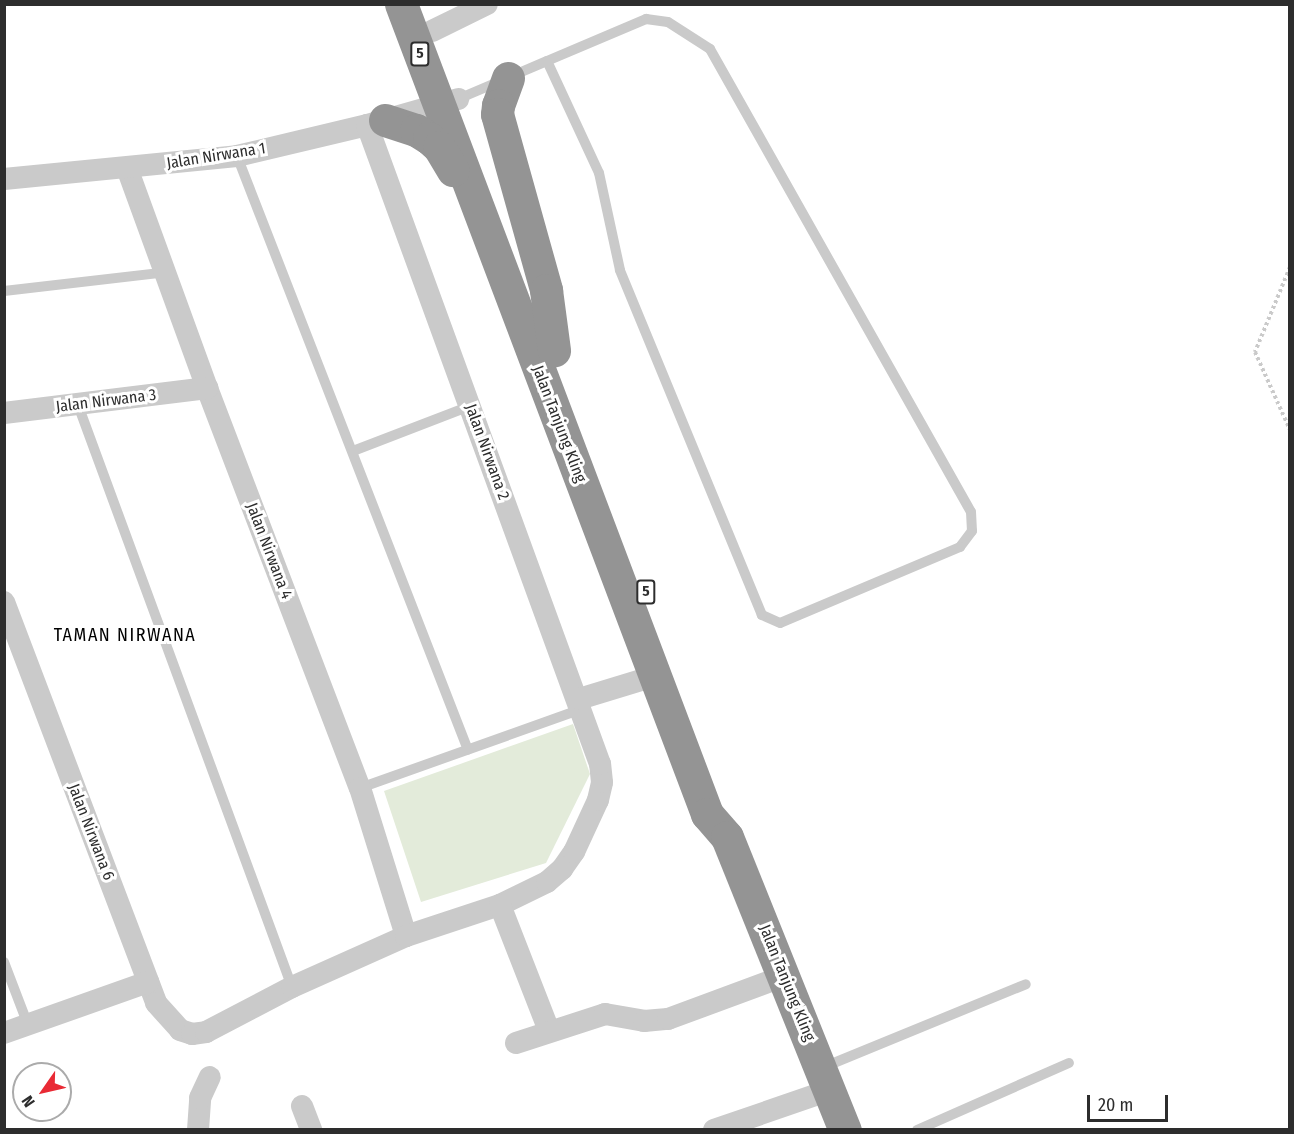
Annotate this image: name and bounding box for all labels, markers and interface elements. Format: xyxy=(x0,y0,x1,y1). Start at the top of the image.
road number: 5 xyxy=(410,42,430,66)
street label: Jalan Nirwana 1 xyxy=(165,139,267,173)
street label: Jalan Tanjung Kling xyxy=(528,363,590,485)
street label: Jalan Nirwana 3 xyxy=(55,385,157,417)
street label: Jalan Nirwana 2 xyxy=(461,401,513,503)
street label: Jalan Nirwana 4 xyxy=(242,500,296,602)
road number: 5 xyxy=(636,580,656,604)
district label: TAMAN NIRWANA xyxy=(54,624,196,646)
street label: Jalan Nirwana 6 xyxy=(64,781,118,883)
street label: Jalan Tanjung Kling xyxy=(755,922,819,1044)
north arrow xyxy=(12,1062,72,1122)
scale bar xyxy=(1090,1083,1171,1121)
text: N xyxy=(18,1092,39,1111)
text: 20 m xyxy=(1098,1094,1133,1116)

